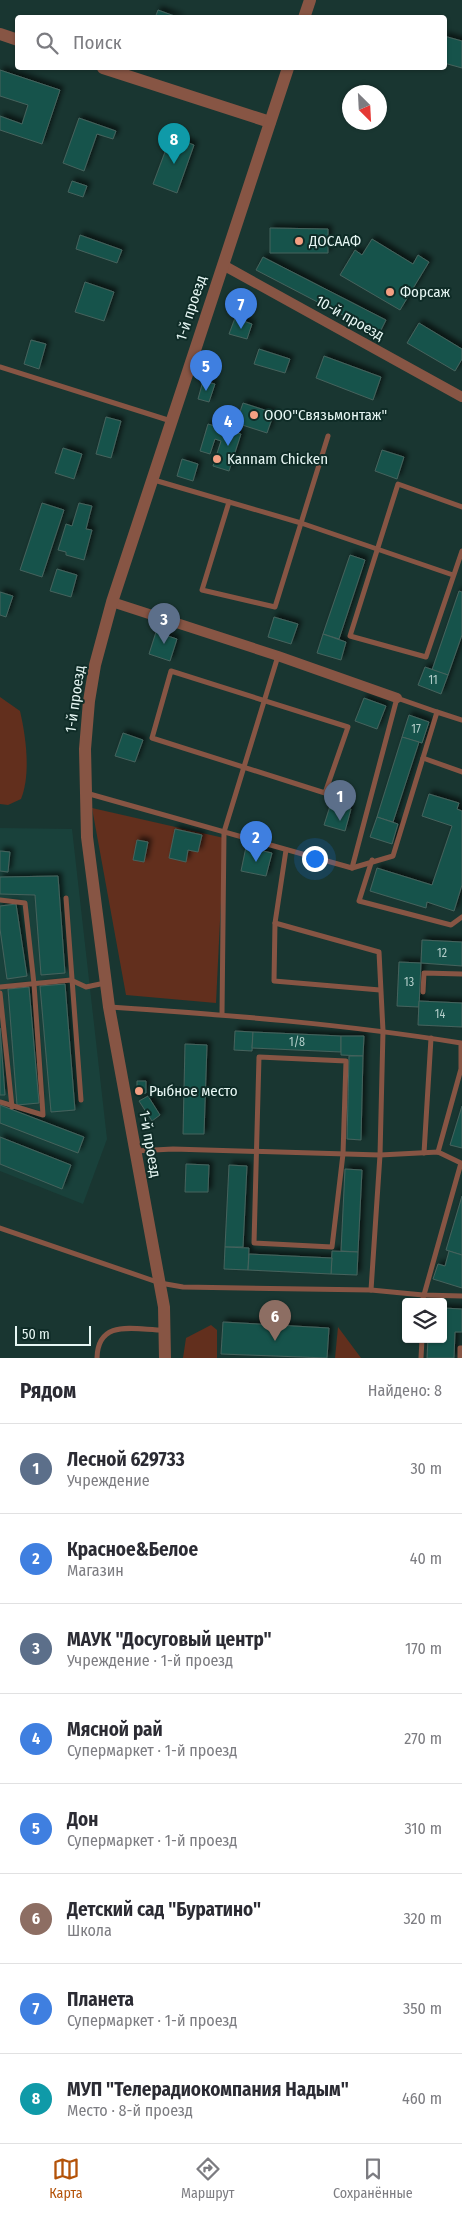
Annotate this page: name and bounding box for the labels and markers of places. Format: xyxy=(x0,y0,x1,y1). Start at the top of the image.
pin: 8 xyxy=(158,123,190,164)
place label: ДОСААФ xyxy=(308,232,361,250)
marker: ДОСААФ xyxy=(293,235,305,247)
place label: Форсаж xyxy=(400,283,451,301)
marker: Форсаж xyxy=(384,286,396,298)
pin: 7 xyxy=(225,288,257,329)
pin: 5 xyxy=(190,350,222,391)
pin: 4 xyxy=(212,405,244,446)
place label: ООО"Связьмонтаж" xyxy=(264,406,387,424)
marker: ООО"Связьмонтаж" xyxy=(248,409,260,421)
place label: Kannam Chicken xyxy=(227,450,328,468)
marker: Kannam Chicken xyxy=(211,453,223,465)
pin: 3 xyxy=(148,603,180,644)
pin: 1 xyxy=(324,780,356,821)
pin: 2 xyxy=(240,821,272,862)
place label: Рыбное место xyxy=(149,1082,238,1100)
marker: Рыбное место xyxy=(133,1085,145,1097)
pin: 6 xyxy=(259,1300,291,1341)

